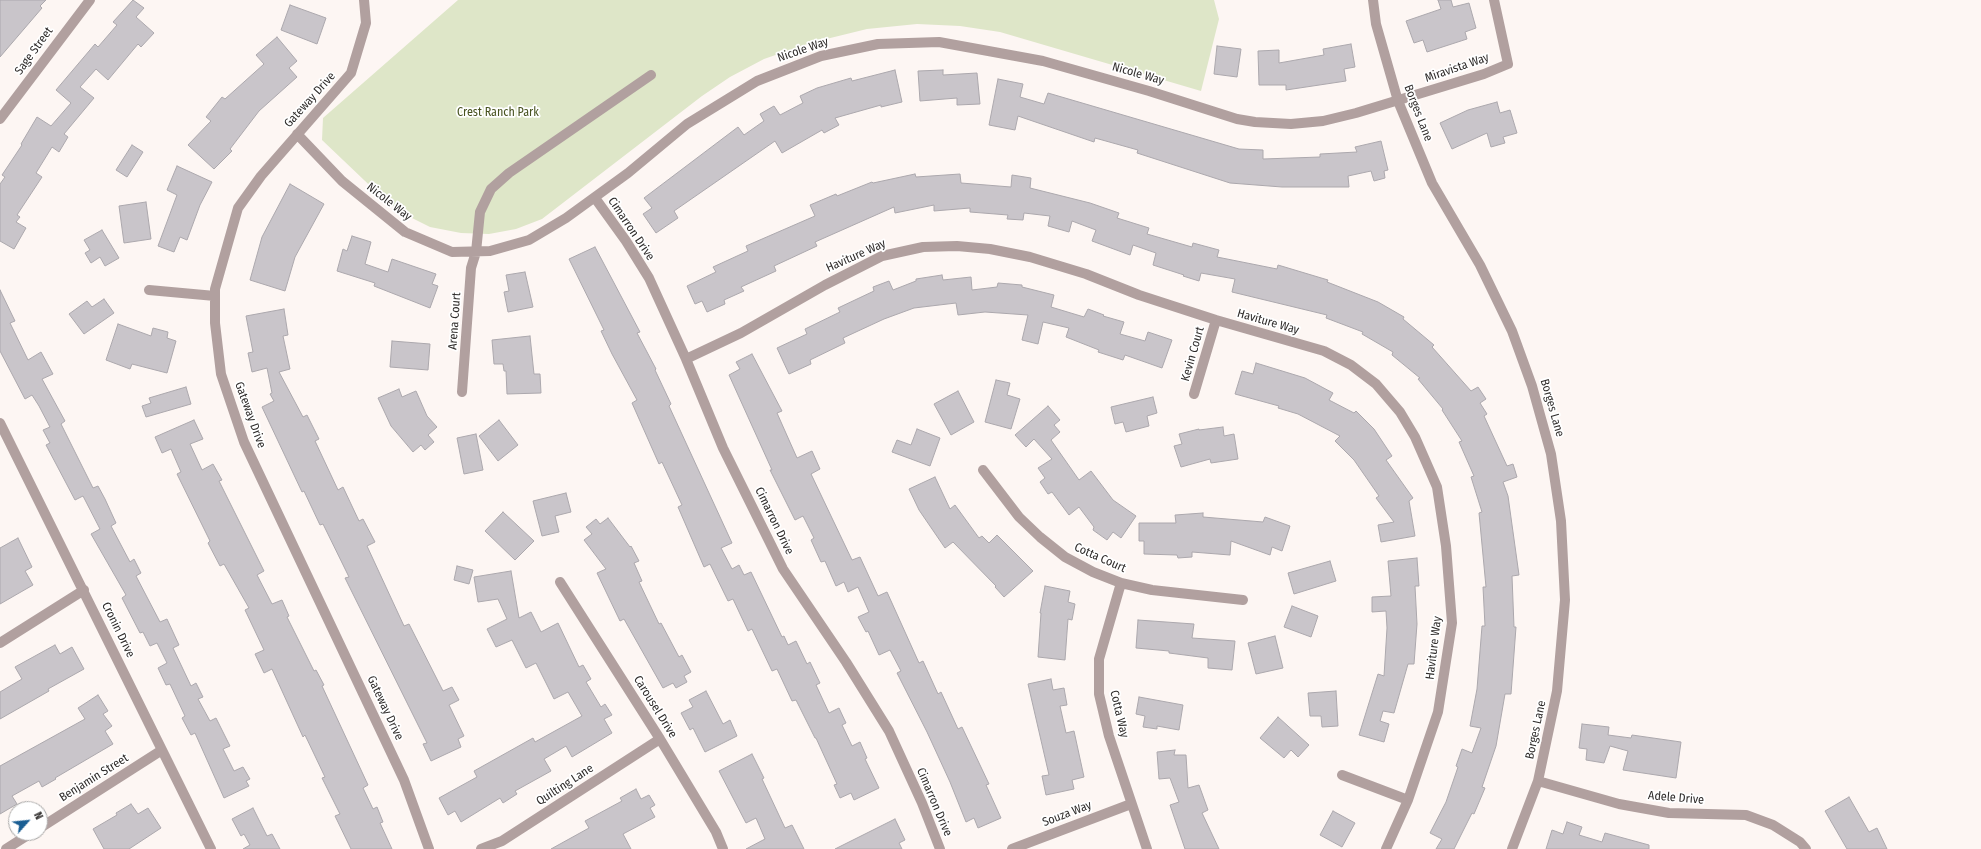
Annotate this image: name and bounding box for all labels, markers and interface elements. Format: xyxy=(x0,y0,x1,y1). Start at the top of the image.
street label: Sage Street xyxy=(12,24,56,78)
street label: Nicole Way xyxy=(776,35,830,65)
street label: Miravista Way xyxy=(1423,50,1491,86)
street label: Nicole Way xyxy=(1111,60,1165,88)
street label: Gateway Drive xyxy=(281,69,339,131)
street label: Borges Lane xyxy=(1401,83,1435,143)
park label: Crest Ranch Park xyxy=(457,106,539,120)
street label: Nicole Way xyxy=(364,180,414,224)
street label: Cimarron Drive xyxy=(605,195,657,263)
street label: Haviture Way xyxy=(824,236,888,276)
street label: Arena Court xyxy=(446,292,464,350)
street label: Haviture Way xyxy=(1235,306,1301,338)
street label: Kevin Court xyxy=(1178,325,1208,383)
street label: Borges Lane xyxy=(1537,377,1567,439)
street label: Gateway Drive xyxy=(231,380,269,450)
street label: Cimarron Drive xyxy=(752,485,796,557)
street label: Cotta Court xyxy=(1072,540,1128,576)
street label: Cronin Drive xyxy=(98,600,138,660)
street label: Haviture Way xyxy=(1423,615,1445,681)
street label: Carousel Drive xyxy=(630,673,680,741)
street label: Gateway Drive xyxy=(364,674,406,742)
street label: Cotta Way xyxy=(1107,689,1131,739)
street label: Borges Lane xyxy=(1523,699,1549,761)
street label: Benjamin Street xyxy=(57,751,131,805)
street label: Quilting Lane xyxy=(534,761,596,809)
street label: Cimarron Drive xyxy=(913,766,955,838)
street label: Adele Drive xyxy=(1648,788,1704,808)
street label: Souza Way xyxy=(1040,798,1094,830)
north arrow xyxy=(8,801,48,841)
text: N xyxy=(31,810,46,822)

